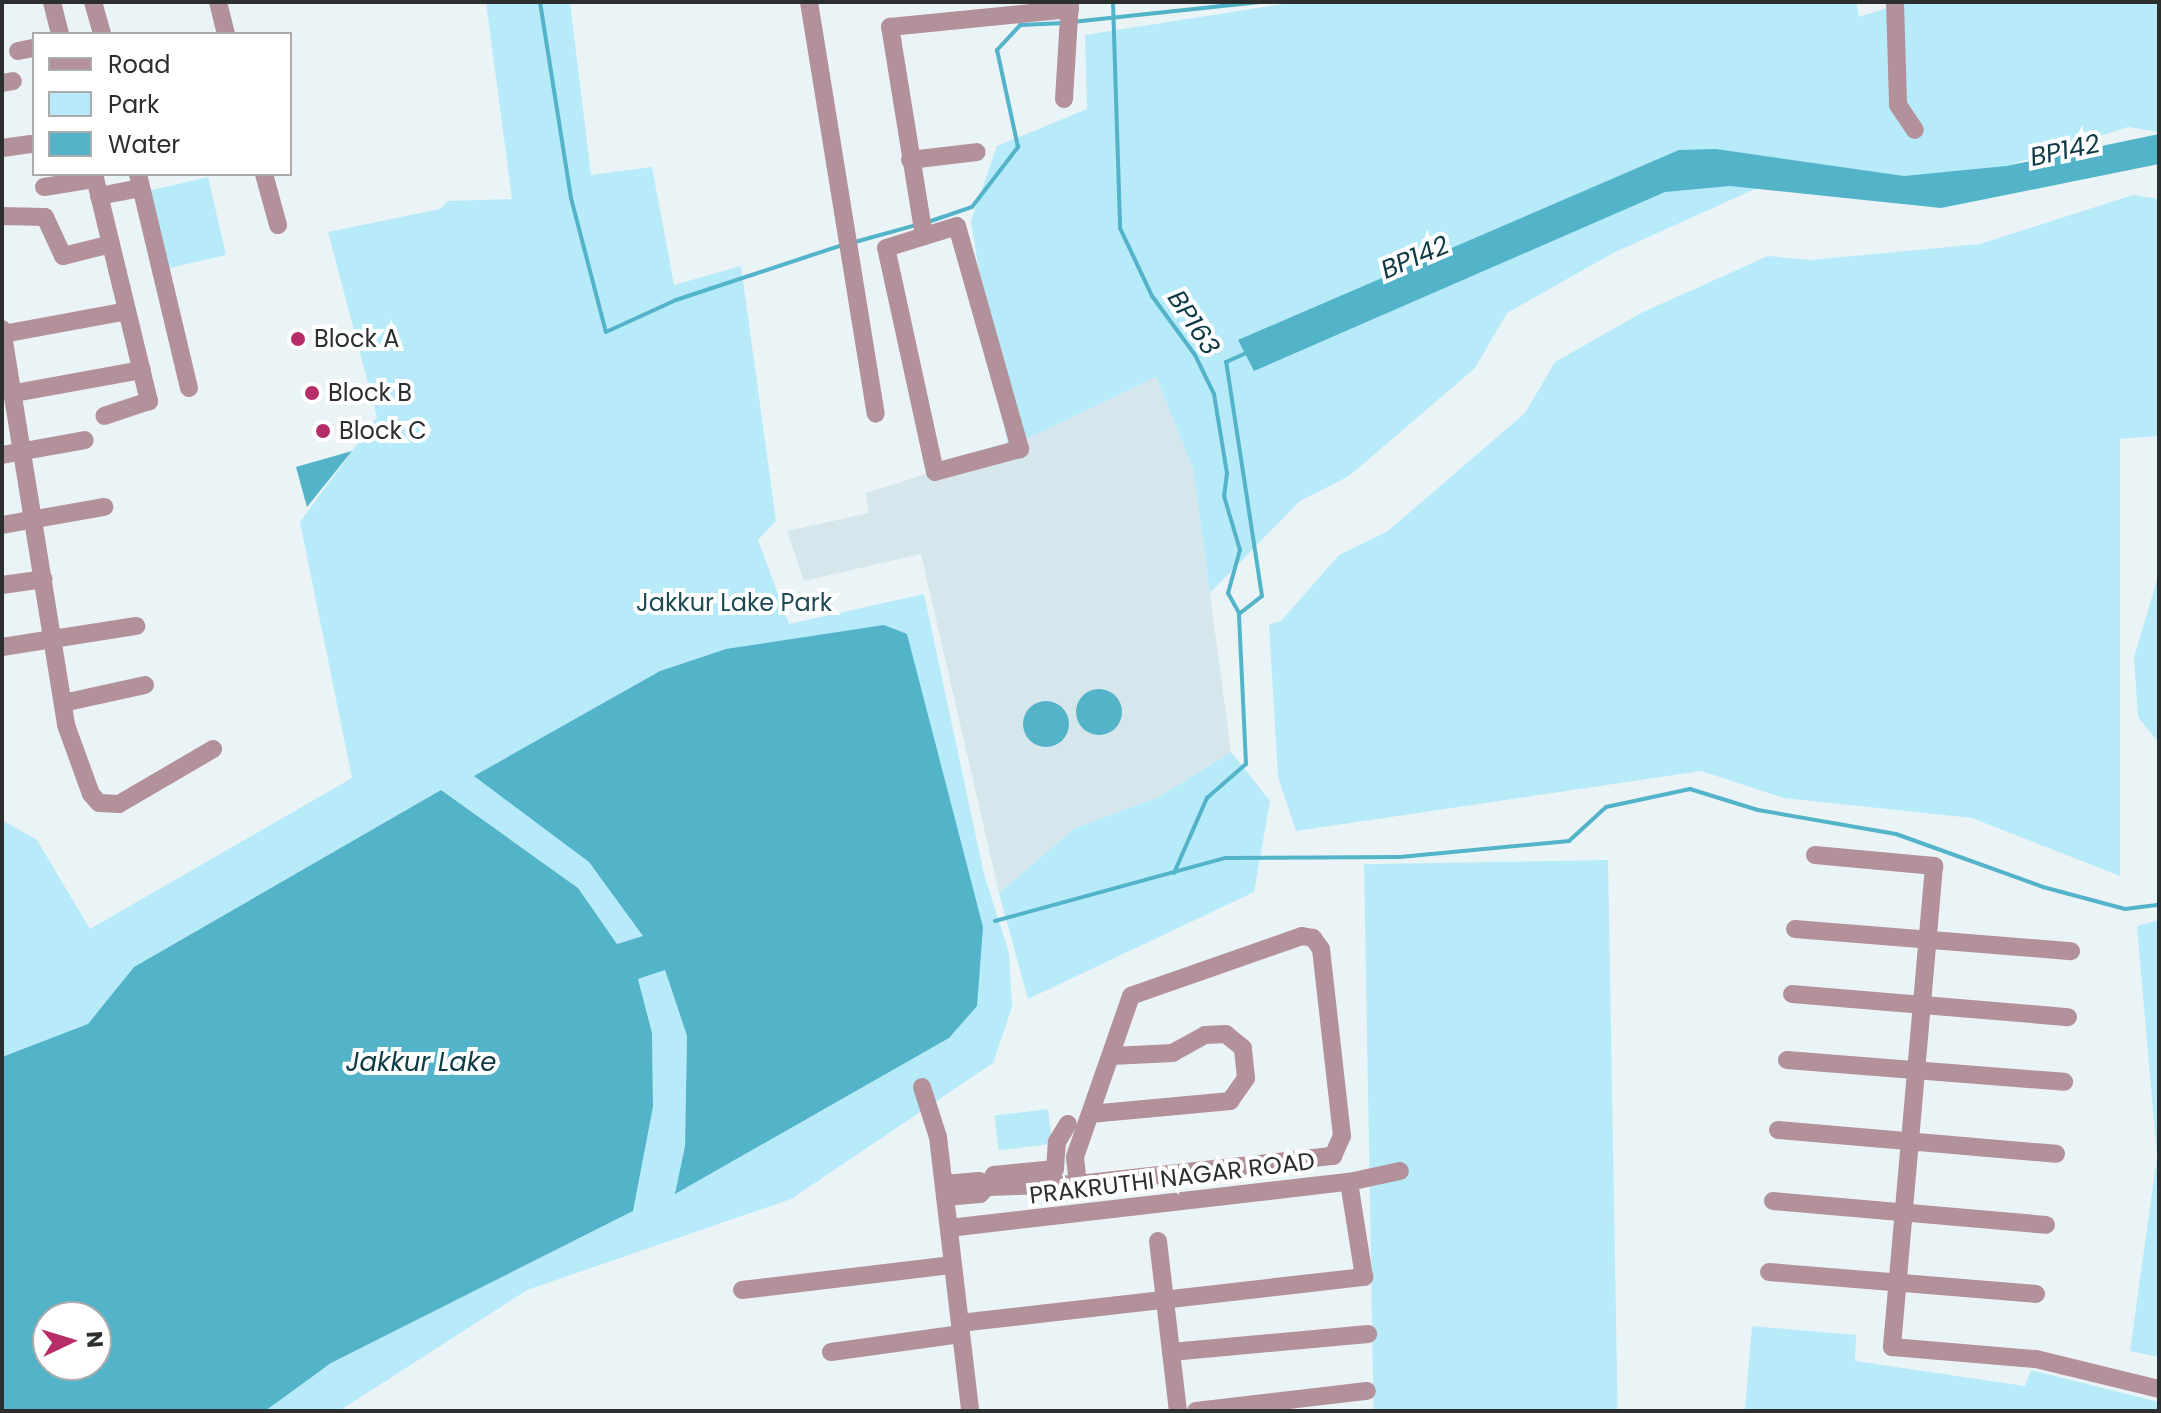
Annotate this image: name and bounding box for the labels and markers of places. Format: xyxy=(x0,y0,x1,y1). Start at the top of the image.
place label: Block A xyxy=(314,325,399,353)
marker: Block A xyxy=(289,330,307,348)
place label: Block B xyxy=(328,379,412,407)
marker: Block B xyxy=(303,384,321,402)
place label: Block C xyxy=(339,417,427,445)
marker: Block C xyxy=(314,422,332,440)

